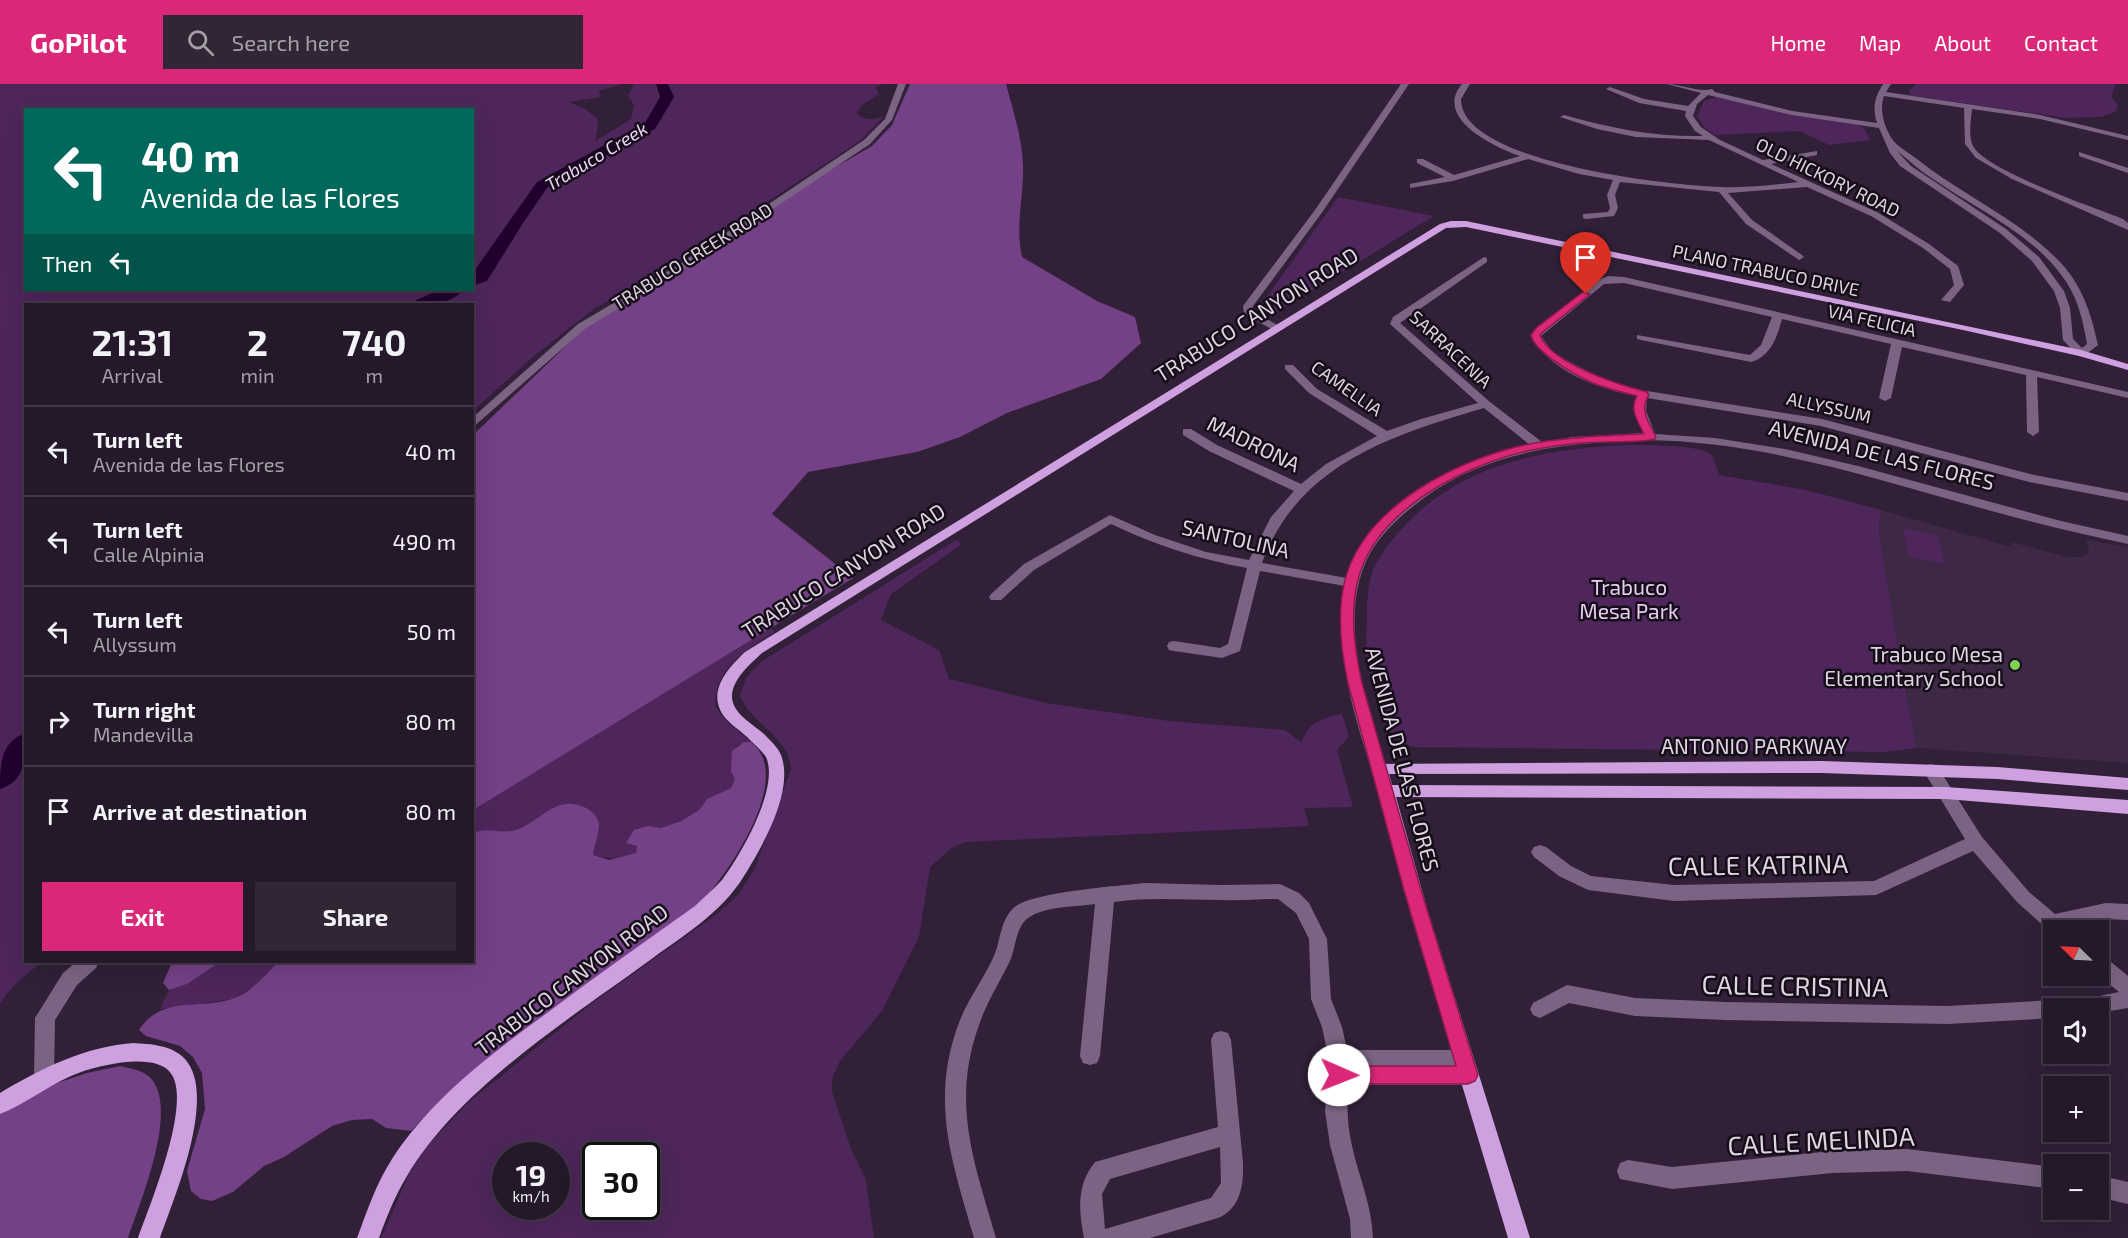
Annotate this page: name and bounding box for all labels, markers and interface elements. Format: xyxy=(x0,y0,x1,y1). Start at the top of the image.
search box xyxy=(163,15,583,69)
text: GoPilot xyxy=(30,25,127,59)
icon: search xyxy=(184,26,217,59)
text: Search here xyxy=(232,29,350,55)
text: Home xyxy=(1770,30,1826,55)
text: Map xyxy=(1859,30,1901,55)
text: About xyxy=(1934,30,1991,55)
text: Contact xyxy=(2024,30,2098,55)
water label: Trabuco Creek xyxy=(541,117,651,195)
text: 40 m xyxy=(141,130,240,180)
icon: left xyxy=(42,132,120,210)
street label: OLD HICKORY ROAD xyxy=(1752,133,1904,221)
text: Avenida de las Flores xyxy=(141,181,400,213)
street label: TRABUCO CREEK ROAD xyxy=(608,198,776,314)
pin xyxy=(1560,232,1611,294)
street label: PLANO TRABUCO DRIVE xyxy=(1671,239,1861,301)
street label: TRABUCO CANYON ROAD xyxy=(1150,241,1362,387)
icon: arrive xyxy=(1569,241,1602,274)
icon: left xyxy=(104,246,137,279)
text: Then xyxy=(42,250,92,276)
street label: VIA FELICIA xyxy=(1825,299,1919,341)
street label: SARRACENIA xyxy=(1406,306,1497,393)
text: 21:31 xyxy=(91,320,173,363)
text: 2 xyxy=(247,320,268,363)
text: 740 xyxy=(342,320,407,363)
street label: CAMELLIA xyxy=(1307,356,1387,421)
text: Arrival xyxy=(102,363,163,387)
text: min xyxy=(240,363,275,387)
text: m xyxy=(365,363,383,387)
street label: ALLYSSUM xyxy=(1785,387,1873,427)
street label: MADRONA xyxy=(1203,410,1305,476)
street label: AVENIDA DE LAS FLORES xyxy=(1767,414,1997,494)
text: Turn left xyxy=(93,426,182,452)
icon: left xyxy=(42,435,75,468)
text: 40 m xyxy=(405,438,456,464)
text: Avenida de las Flores xyxy=(93,452,285,476)
street label: TRABUCO CANYON ROAD xyxy=(737,497,949,643)
street label: SANTOLINA xyxy=(1180,513,1292,563)
text: Turn left xyxy=(93,516,182,542)
icon: left xyxy=(42,525,75,558)
text: 490 m xyxy=(392,528,456,554)
text: Calle Alpinia xyxy=(93,542,204,566)
park label: Trabuco Mesa Park xyxy=(1579,574,1679,623)
text: Turn left xyxy=(93,606,182,632)
icon: left xyxy=(42,615,75,648)
text: 50 m xyxy=(407,618,456,644)
text: Allyssum xyxy=(93,632,177,656)
place label: Trabuco Mesa Elementary School xyxy=(1824,641,2004,690)
street label: AVENIDA DE LAS FLORES xyxy=(1361,644,1445,874)
marker: Trabuco Mesa Elementary School xyxy=(2008,658,2022,672)
text: Turn right xyxy=(93,696,195,722)
icon: right xyxy=(42,705,75,738)
text: 80 m xyxy=(405,708,456,734)
text: Mandevilla xyxy=(93,722,194,746)
street label: ANTONIO PARKWAY xyxy=(1661,733,1847,758)
icon: arrive xyxy=(42,795,75,828)
text: Arrive at destination xyxy=(93,798,307,824)
text: 80 m xyxy=(405,798,456,824)
street label: CALLE KATRINA xyxy=(1667,847,1849,881)
button: Exit xyxy=(42,882,243,951)
button: Share xyxy=(255,882,456,951)
street label: TRABUCO CANYON ROAD xyxy=(470,898,672,1060)
north arrow xyxy=(2043,920,2109,986)
map controls xyxy=(2043,920,2109,1220)
street label: CALLE CRISTINA xyxy=(1701,968,1889,1002)
button: sound xyxy=(2043,998,2109,1064)
position arrow xyxy=(1307,1043,1371,1107)
button: + xyxy=(2043,1076,2109,1142)
street label: CALLE MELINDA xyxy=(1727,1120,1915,1160)
speed limit sign: 30 xyxy=(582,1142,660,1220)
button: − xyxy=(2043,1154,2109,1220)
text: 19 xyxy=(516,1156,546,1192)
text: km/h xyxy=(512,1187,550,1205)

